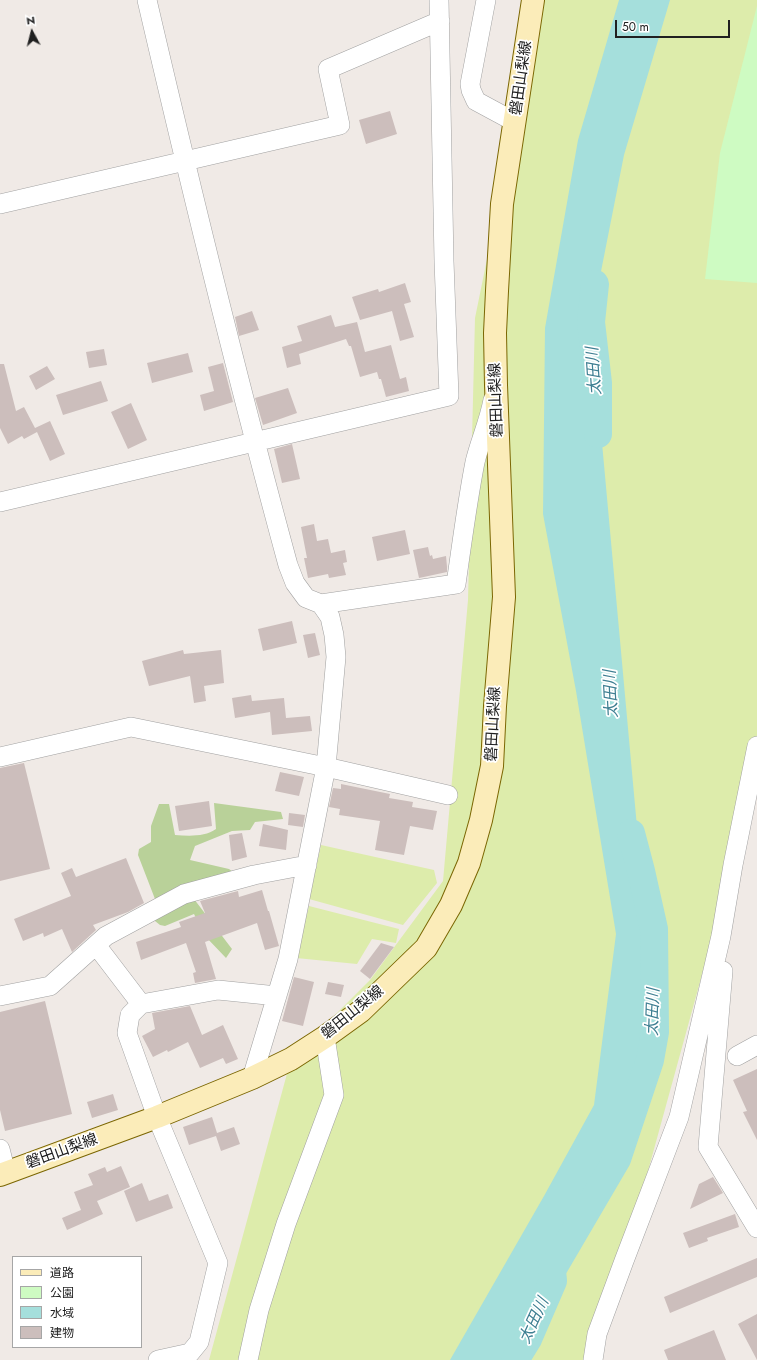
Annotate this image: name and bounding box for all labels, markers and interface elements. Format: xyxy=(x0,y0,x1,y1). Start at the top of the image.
north arrow xyxy=(12,12,52,52)
text: N xyxy=(25,12,36,29)
scale bar xyxy=(617,12,732,38)
text: 50 m xyxy=(622,18,649,36)
street label: 磐田山梨線 xyxy=(508,40,536,116)
water label: 太田川 xyxy=(584,346,606,396)
street label: 磐田山梨線 xyxy=(487,362,507,438)
water label: 太田川 xyxy=(601,670,623,718)
street label: 磐田山梨線 xyxy=(483,686,505,762)
street label: 磐田山梨線 xyxy=(318,982,388,1044)
water label: 太田川 xyxy=(644,988,664,1036)
street label: 磐田山梨線 xyxy=(24,1131,100,1173)
legend xyxy=(12,1256,142,1348)
text: 道路 xyxy=(50,1264,74,1282)
text: 公園 xyxy=(50,1284,74,1302)
water label: 太田川 xyxy=(516,1295,554,1347)
text: 水域 xyxy=(50,1304,74,1322)
text: 建物 xyxy=(50,1324,74,1342)

